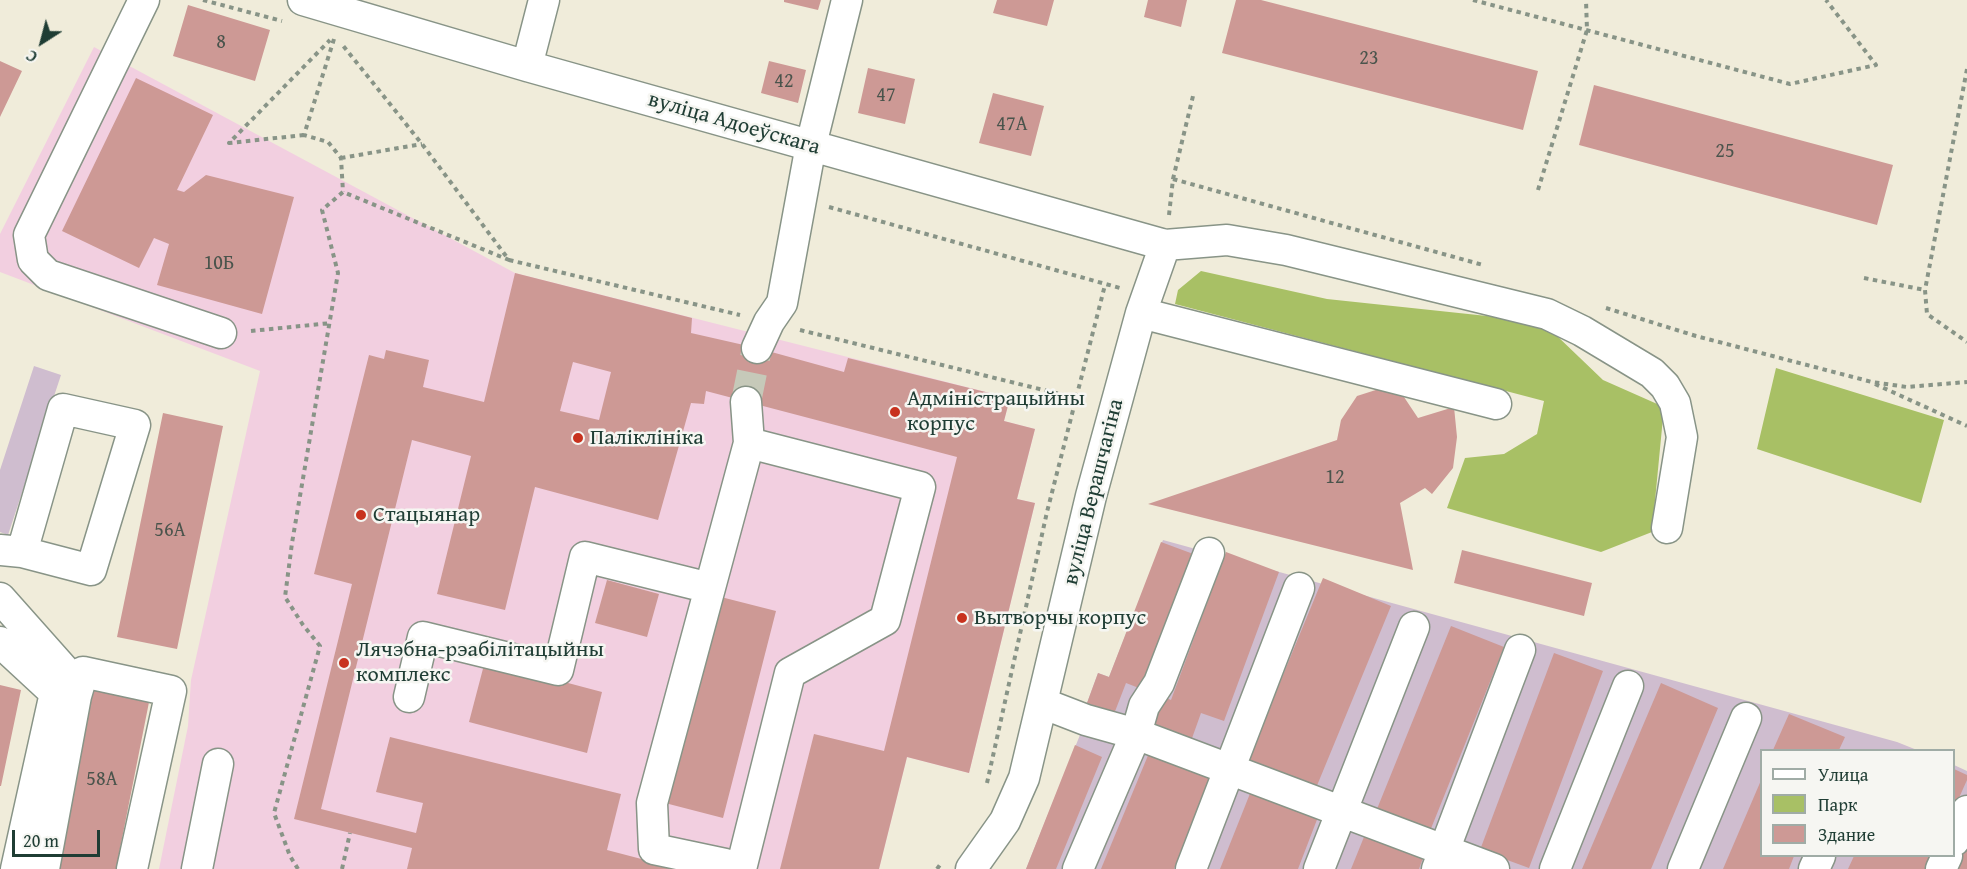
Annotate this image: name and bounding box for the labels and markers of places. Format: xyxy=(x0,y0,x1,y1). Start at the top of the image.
place label: Адміністрацыйны корпус xyxy=(907,386,1085,438)
marker: Адміністрацыйны корпус xyxy=(888,405,902,419)
place label: Паліклініка xyxy=(590,425,704,451)
marker: Паліклініка xyxy=(571,431,585,445)
place label: Стацыянар xyxy=(373,502,480,528)
marker: Стацыянар xyxy=(354,508,368,522)
place label: Вытворчы корпус xyxy=(974,605,1146,631)
marker: Вытворчы корпус xyxy=(955,611,969,625)
place label: Лячэбна-рэабілітацыйны комплекс xyxy=(356,637,604,688)
marker: Лячэбна-рэабілітацыйны комплекс xyxy=(337,656,351,670)

